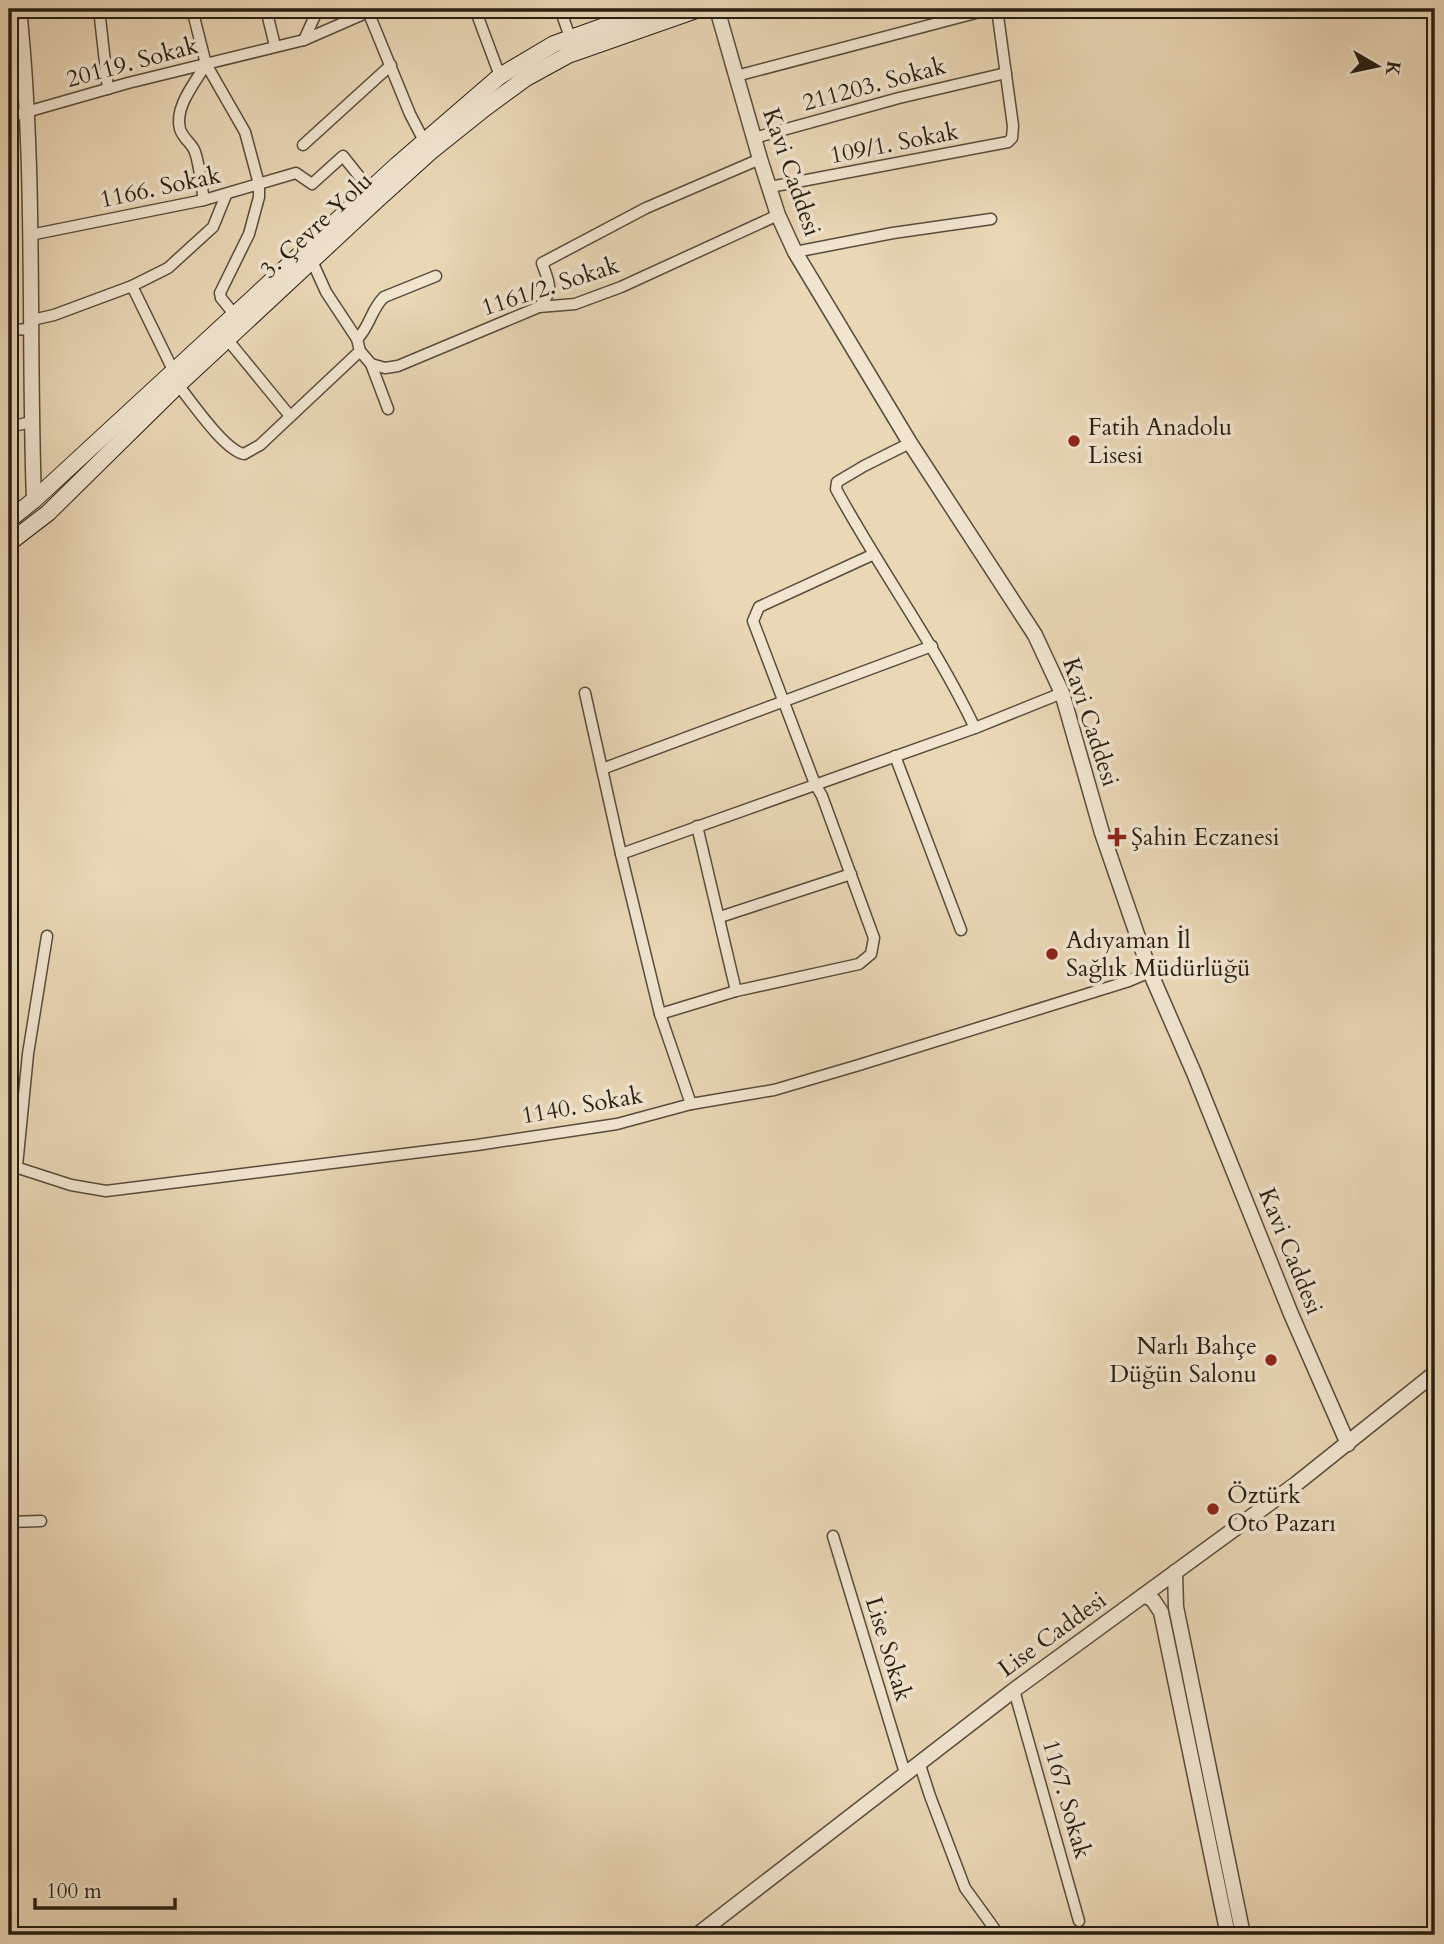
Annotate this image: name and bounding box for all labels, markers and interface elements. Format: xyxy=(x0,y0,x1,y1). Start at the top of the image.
street label: 20119. Sokak xyxy=(63,29,202,96)
north arrow xyxy=(1342,32,1412,102)
street label: 211203. Sokak xyxy=(799,49,950,119)
text: K xyxy=(1379,59,1407,79)
street label: Kavi Caddesi xyxy=(754,104,829,241)
street label: 109/1. Sokak xyxy=(827,115,961,172)
street label: 1166. Sokak xyxy=(97,159,224,216)
street label: 3. Çevre Yolu xyxy=(253,165,380,286)
street label: 1161/2. Sokak xyxy=(477,249,623,324)
place label: Fatih Anadolu Lisesi xyxy=(1088,411,1232,472)
marker: Fatih Anadolu Lisesi xyxy=(1066,433,1082,449)
street label: Kavi Caddesi xyxy=(1054,654,1127,791)
place label: Şahin Eczanesi xyxy=(1131,821,1280,854)
marker: Şahin Eczanesi xyxy=(1109,829,1125,845)
place label: Adıyaman İl Sağlık Müdürlüğü xyxy=(1066,924,1250,985)
marker: Adıyaman İl Sağlık Müdürlüğü xyxy=(1044,946,1060,962)
street label: 1140. Sokak xyxy=(519,1079,646,1132)
street label: Kavi Caddesi xyxy=(1250,1183,1331,1319)
place label: Narlı Bahçe Düğün Salonu xyxy=(1109,1330,1257,1391)
marker: Narlı Bahçe Düğün Salonu xyxy=(1263,1352,1279,1368)
place label: Öztürk Oto Pazarı xyxy=(1227,1479,1336,1540)
marker: Öztürk Oto Pazarı xyxy=(1205,1501,1221,1517)
street label: Lise Caddesi xyxy=(991,1584,1113,1685)
street label: Lise Sokak xyxy=(857,1593,920,1706)
street label: 1167. Sokak xyxy=(1034,1736,1099,1863)
scale bar xyxy=(35,1867,175,1911)
text: 100 m xyxy=(46,1877,102,1906)

